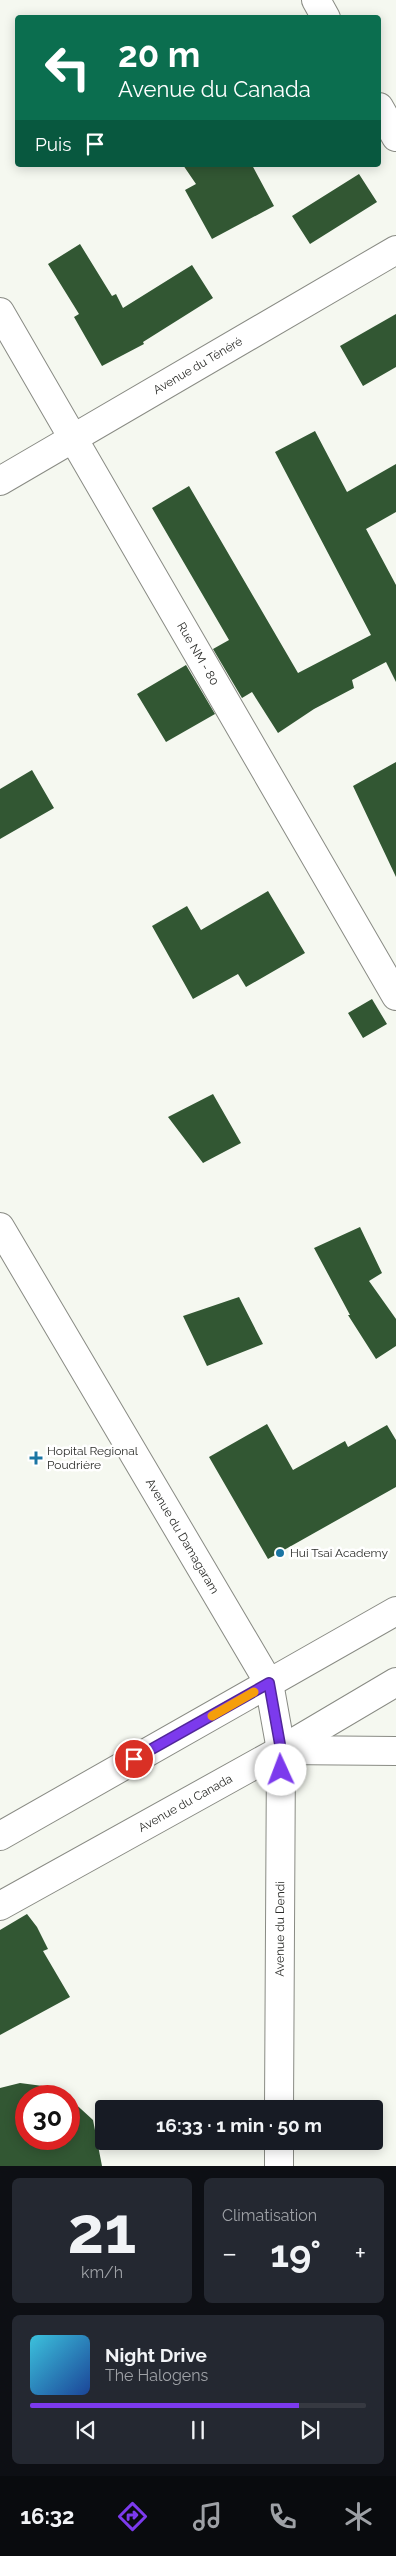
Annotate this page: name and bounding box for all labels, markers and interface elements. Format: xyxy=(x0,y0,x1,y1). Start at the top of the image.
text: 20 m xyxy=(118,34,200,75)
icon: left xyxy=(35,35,100,100)
text: Avenue du Canada xyxy=(118,76,311,102)
icon: arrive xyxy=(81,130,109,158)
text: Puis xyxy=(35,133,71,155)
street label: Avenue du Ténéré xyxy=(151,334,245,397)
street label: Rue NM - 80 xyxy=(174,620,222,688)
place label: Hopital Regional Poudrière xyxy=(47,1444,139,1472)
marker: Hopital Regional Poudrière xyxy=(29,1451,43,1465)
street label: Avenue du Damagaram xyxy=(143,1476,222,1596)
place label: Hui Tsai Academy xyxy=(290,1546,388,1560)
marker: Hui Tsai Academy xyxy=(274,1547,286,1559)
pin xyxy=(113,1738,155,1780)
position arrow xyxy=(254,1743,306,1795)
icon: arrive xyxy=(120,1745,148,1773)
street label: Avenue du Canada xyxy=(136,1771,235,1835)
street label: Avenue du Dendi xyxy=(273,1881,287,1977)
speed limit sign: 30 xyxy=(15,2085,80,2150)
text: 16:33 · 1 min · 50 m xyxy=(156,2114,322,2136)
text: 21 xyxy=(68,2192,136,2268)
text: Climatisation xyxy=(222,2206,317,2225)
text: 19° xyxy=(270,2231,321,2276)
text: − xyxy=(222,2237,237,2270)
text: + xyxy=(354,2237,366,2270)
text: km/h xyxy=(81,2263,123,2282)
text: Night Drive xyxy=(105,2344,207,2366)
text: The Halogens xyxy=(105,2366,208,2385)
icon: previous xyxy=(72,2416,100,2444)
icon: pause xyxy=(184,2416,212,2444)
icon: next xyxy=(296,2416,324,2444)
icon: directions xyxy=(115,2499,150,2534)
icon: music xyxy=(190,2499,225,2534)
icon: phone xyxy=(265,2499,300,2534)
icon: climate xyxy=(341,2499,376,2534)
text: 16:32 xyxy=(20,2503,75,2529)

